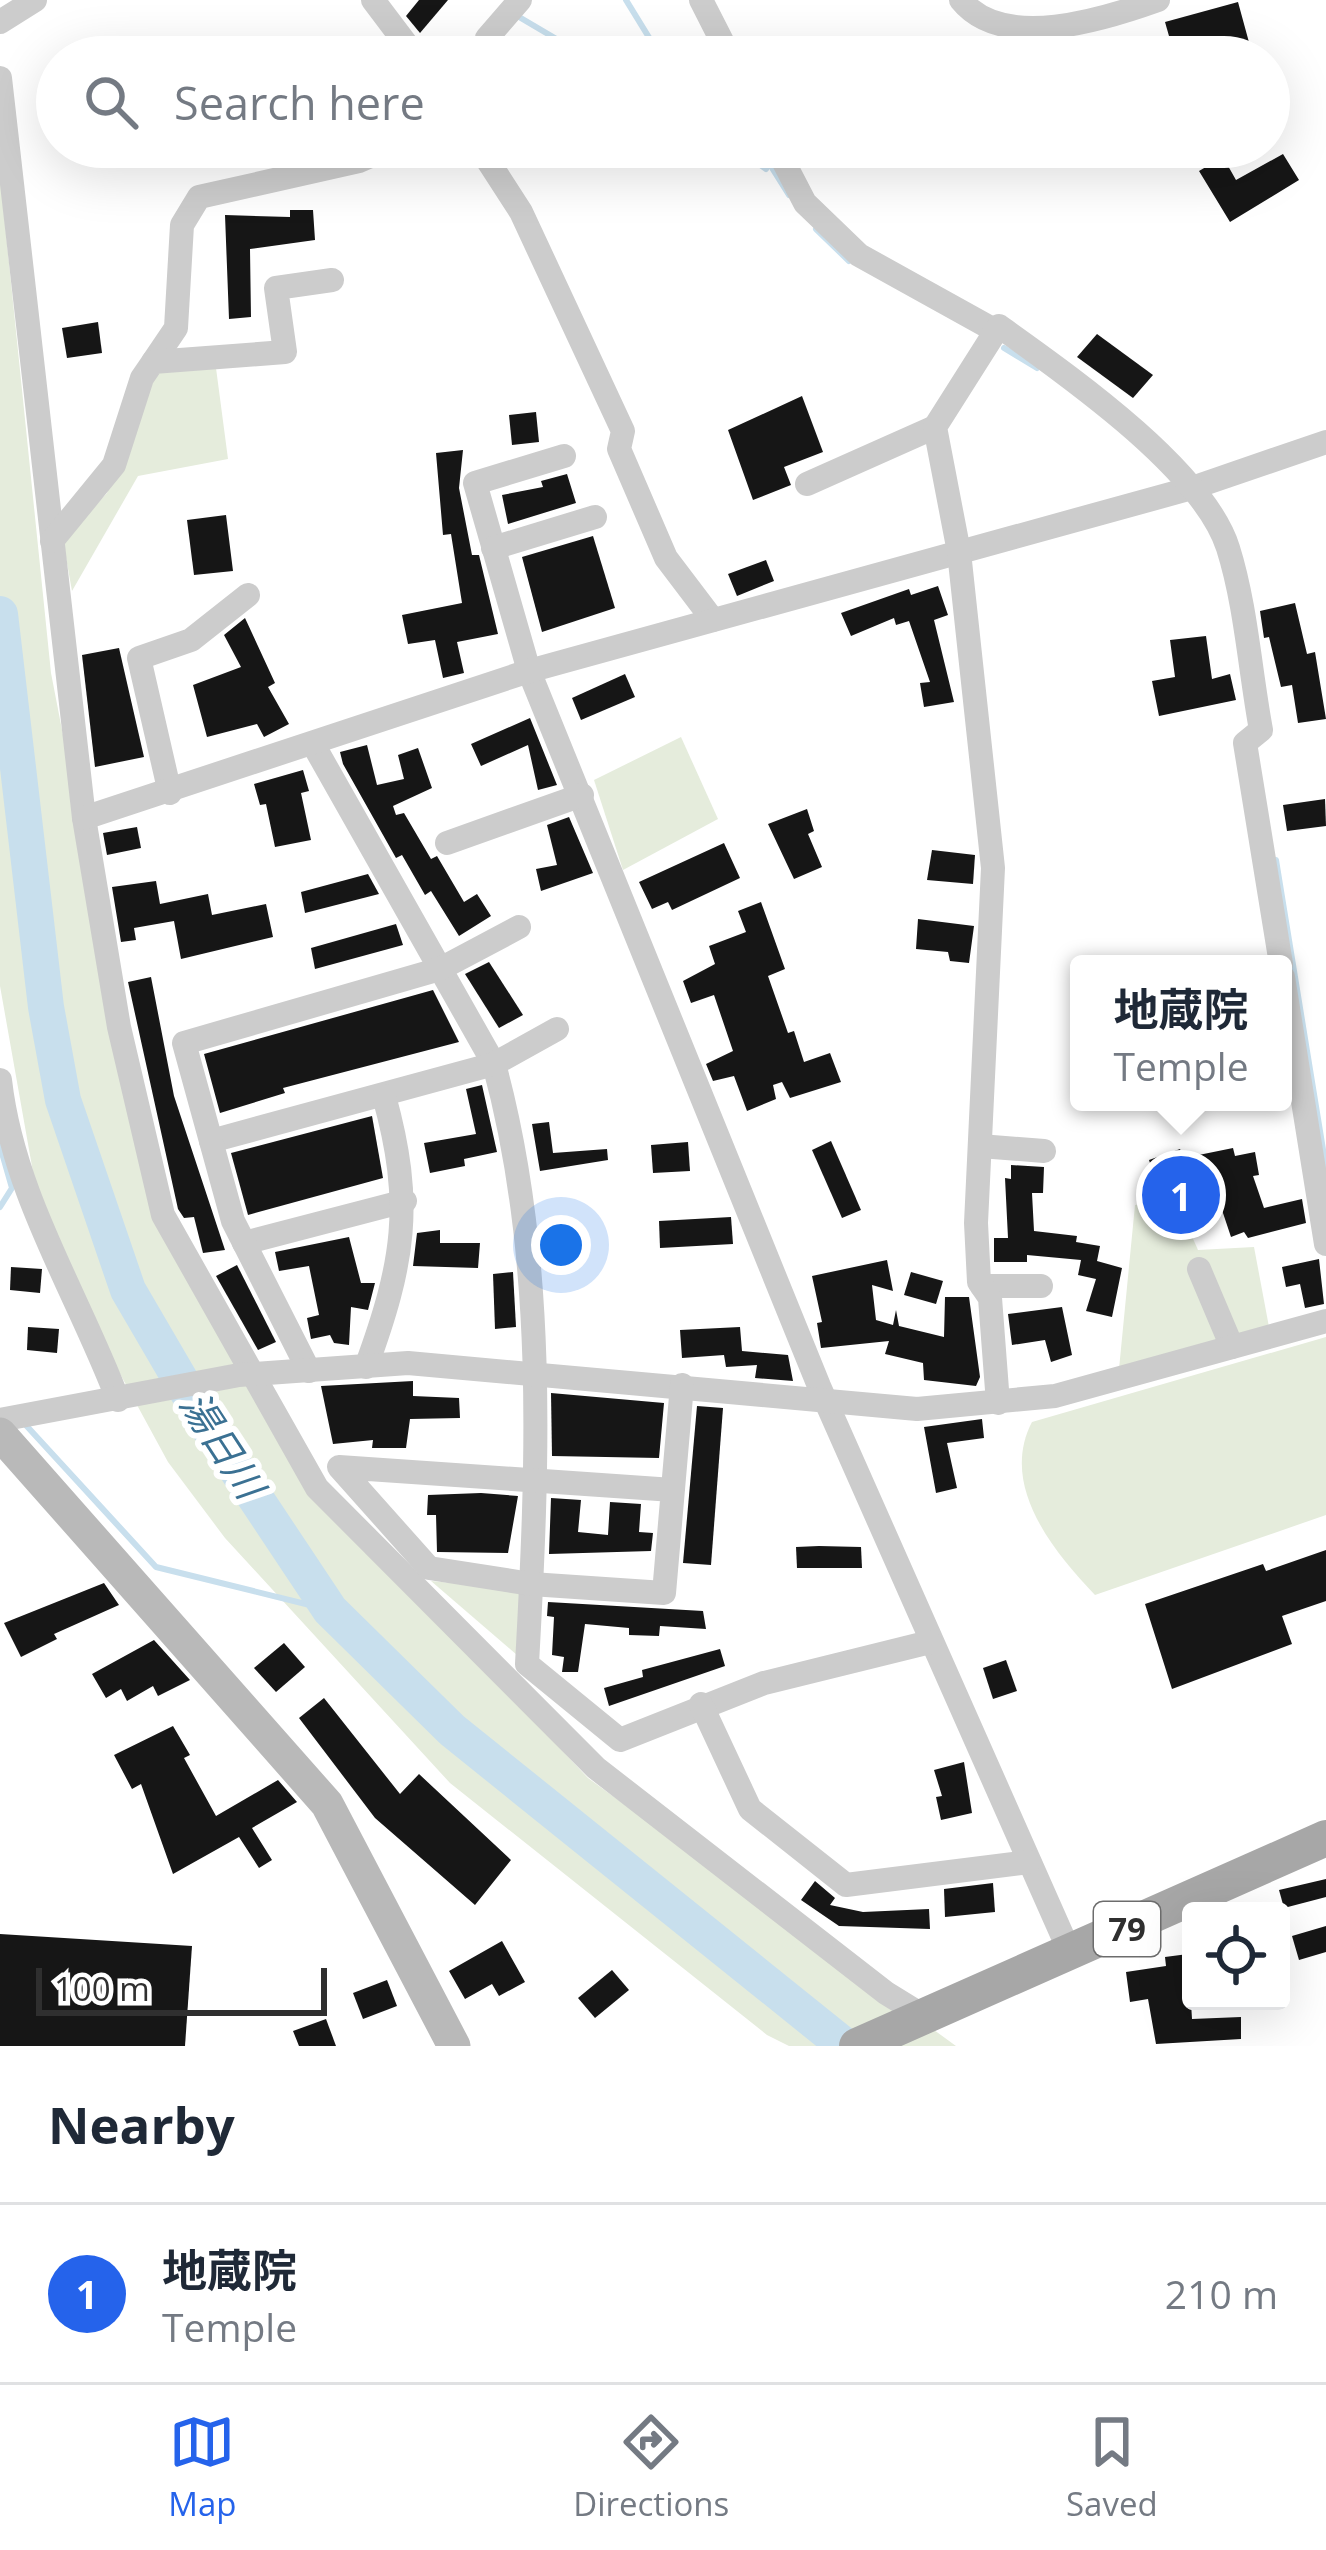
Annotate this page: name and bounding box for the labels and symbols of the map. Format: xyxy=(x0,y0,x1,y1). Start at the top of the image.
pin: 1 xyxy=(1142,1150,1220,1240)
your location xyxy=(531,1215,591,1275)
water label: 湯日川 xyxy=(169,1381,280,1511)
road number: 79 xyxy=(1094,1902,1160,1956)
scale bar xyxy=(36,1962,327,2015)

